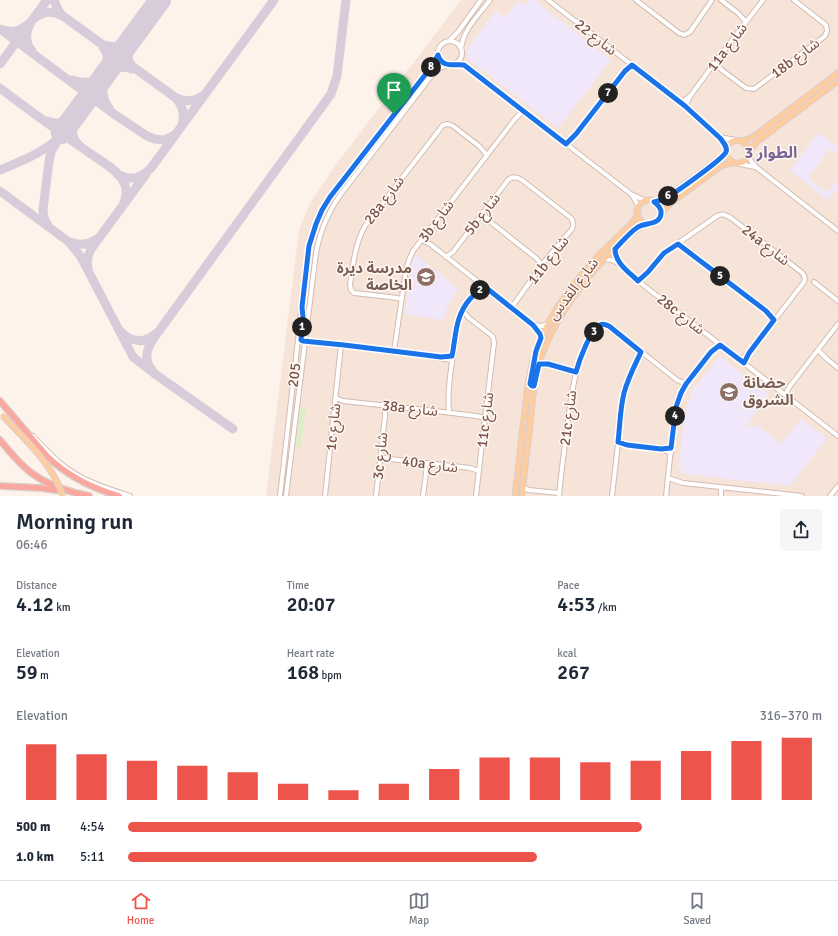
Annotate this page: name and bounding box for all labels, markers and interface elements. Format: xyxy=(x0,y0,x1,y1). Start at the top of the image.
street label: شارع 22 xyxy=(569,15,621,62)
street label: 11a شارع xyxy=(703,19,754,77)
street label: 18b شارع xyxy=(767,34,825,85)
pin: 8 xyxy=(421,57,441,77)
text: 8 xyxy=(428,60,434,73)
pin xyxy=(377,73,411,114)
icon: arrive xyxy=(383,79,405,101)
pin: 7 xyxy=(598,83,618,103)
text: 7 xyxy=(605,86,611,99)
district label: الطوار 3 xyxy=(745,143,797,163)
street label: 28a شارع xyxy=(360,172,411,230)
pin: 6 xyxy=(658,186,678,206)
street label: 5b شارع xyxy=(460,189,507,241)
text: 6 xyxy=(665,189,671,202)
street label: 3b شارع xyxy=(414,196,460,248)
street label: 24a شارع xyxy=(736,221,794,272)
street label: 11b شارع xyxy=(523,232,575,290)
street label: شارع القدس xyxy=(544,254,605,326)
place label: مدرسة ديرة الخاصة xyxy=(337,259,412,294)
school or university icon: مدرسة ديرة الخاصة xyxy=(415,266,437,288)
pin: 5 xyxy=(710,266,730,286)
text: 5 xyxy=(717,269,723,282)
pin: 2 xyxy=(470,280,490,300)
text: 2 xyxy=(477,283,483,296)
street label: 28c شارع xyxy=(652,290,709,341)
pin: 1 xyxy=(292,317,312,337)
text: 1 xyxy=(299,320,305,333)
pin: 3 xyxy=(584,322,604,342)
text: 3 xyxy=(591,325,597,338)
street label: 205 xyxy=(284,362,304,388)
place label: حضانة الشروق xyxy=(743,374,794,409)
school or university icon: حضانة الشروق xyxy=(718,381,740,403)
street label: 21c شارع xyxy=(556,389,583,447)
street label: 11c شارع xyxy=(473,391,500,449)
street label: 38a شارع xyxy=(381,396,439,423)
street label: 1c شارع xyxy=(322,402,347,452)
pin: 4 xyxy=(665,406,685,426)
text: 4 xyxy=(672,409,678,422)
street label: 3c شارع xyxy=(369,431,394,481)
street label: 40a شارع xyxy=(401,452,459,479)
text: Morning run xyxy=(16,508,133,535)
button: share xyxy=(780,509,822,551)
text: 06:46 xyxy=(16,537,48,553)
text: Distance xyxy=(16,579,57,592)
text: Time xyxy=(287,579,309,592)
text: Pace xyxy=(557,579,580,592)
text: 4.12 xyxy=(16,592,54,617)
text: 20:07 xyxy=(287,592,336,617)
text: 4:53 xyxy=(557,592,595,617)
text: km xyxy=(54,601,71,614)
text: /km xyxy=(595,601,617,614)
text: Elevation xyxy=(16,647,60,660)
text: Heart rate xyxy=(287,647,334,660)
text: kcal xyxy=(557,647,577,660)
text: 59 xyxy=(16,660,38,685)
text: 168 xyxy=(287,660,319,685)
text: 267 xyxy=(557,660,590,685)
text: m xyxy=(38,669,49,682)
text: bpm xyxy=(319,669,342,682)
text: Elevation xyxy=(16,708,68,724)
text: 316–370 m xyxy=(760,708,822,724)
text: 500 m xyxy=(16,819,50,835)
text: 4:54 xyxy=(80,819,105,835)
text: 1.0 km xyxy=(16,849,54,865)
text: 5:11 xyxy=(80,849,105,865)
tab: Home xyxy=(127,890,154,927)
tab: Map xyxy=(408,890,430,927)
tab: Saved xyxy=(683,890,711,927)

